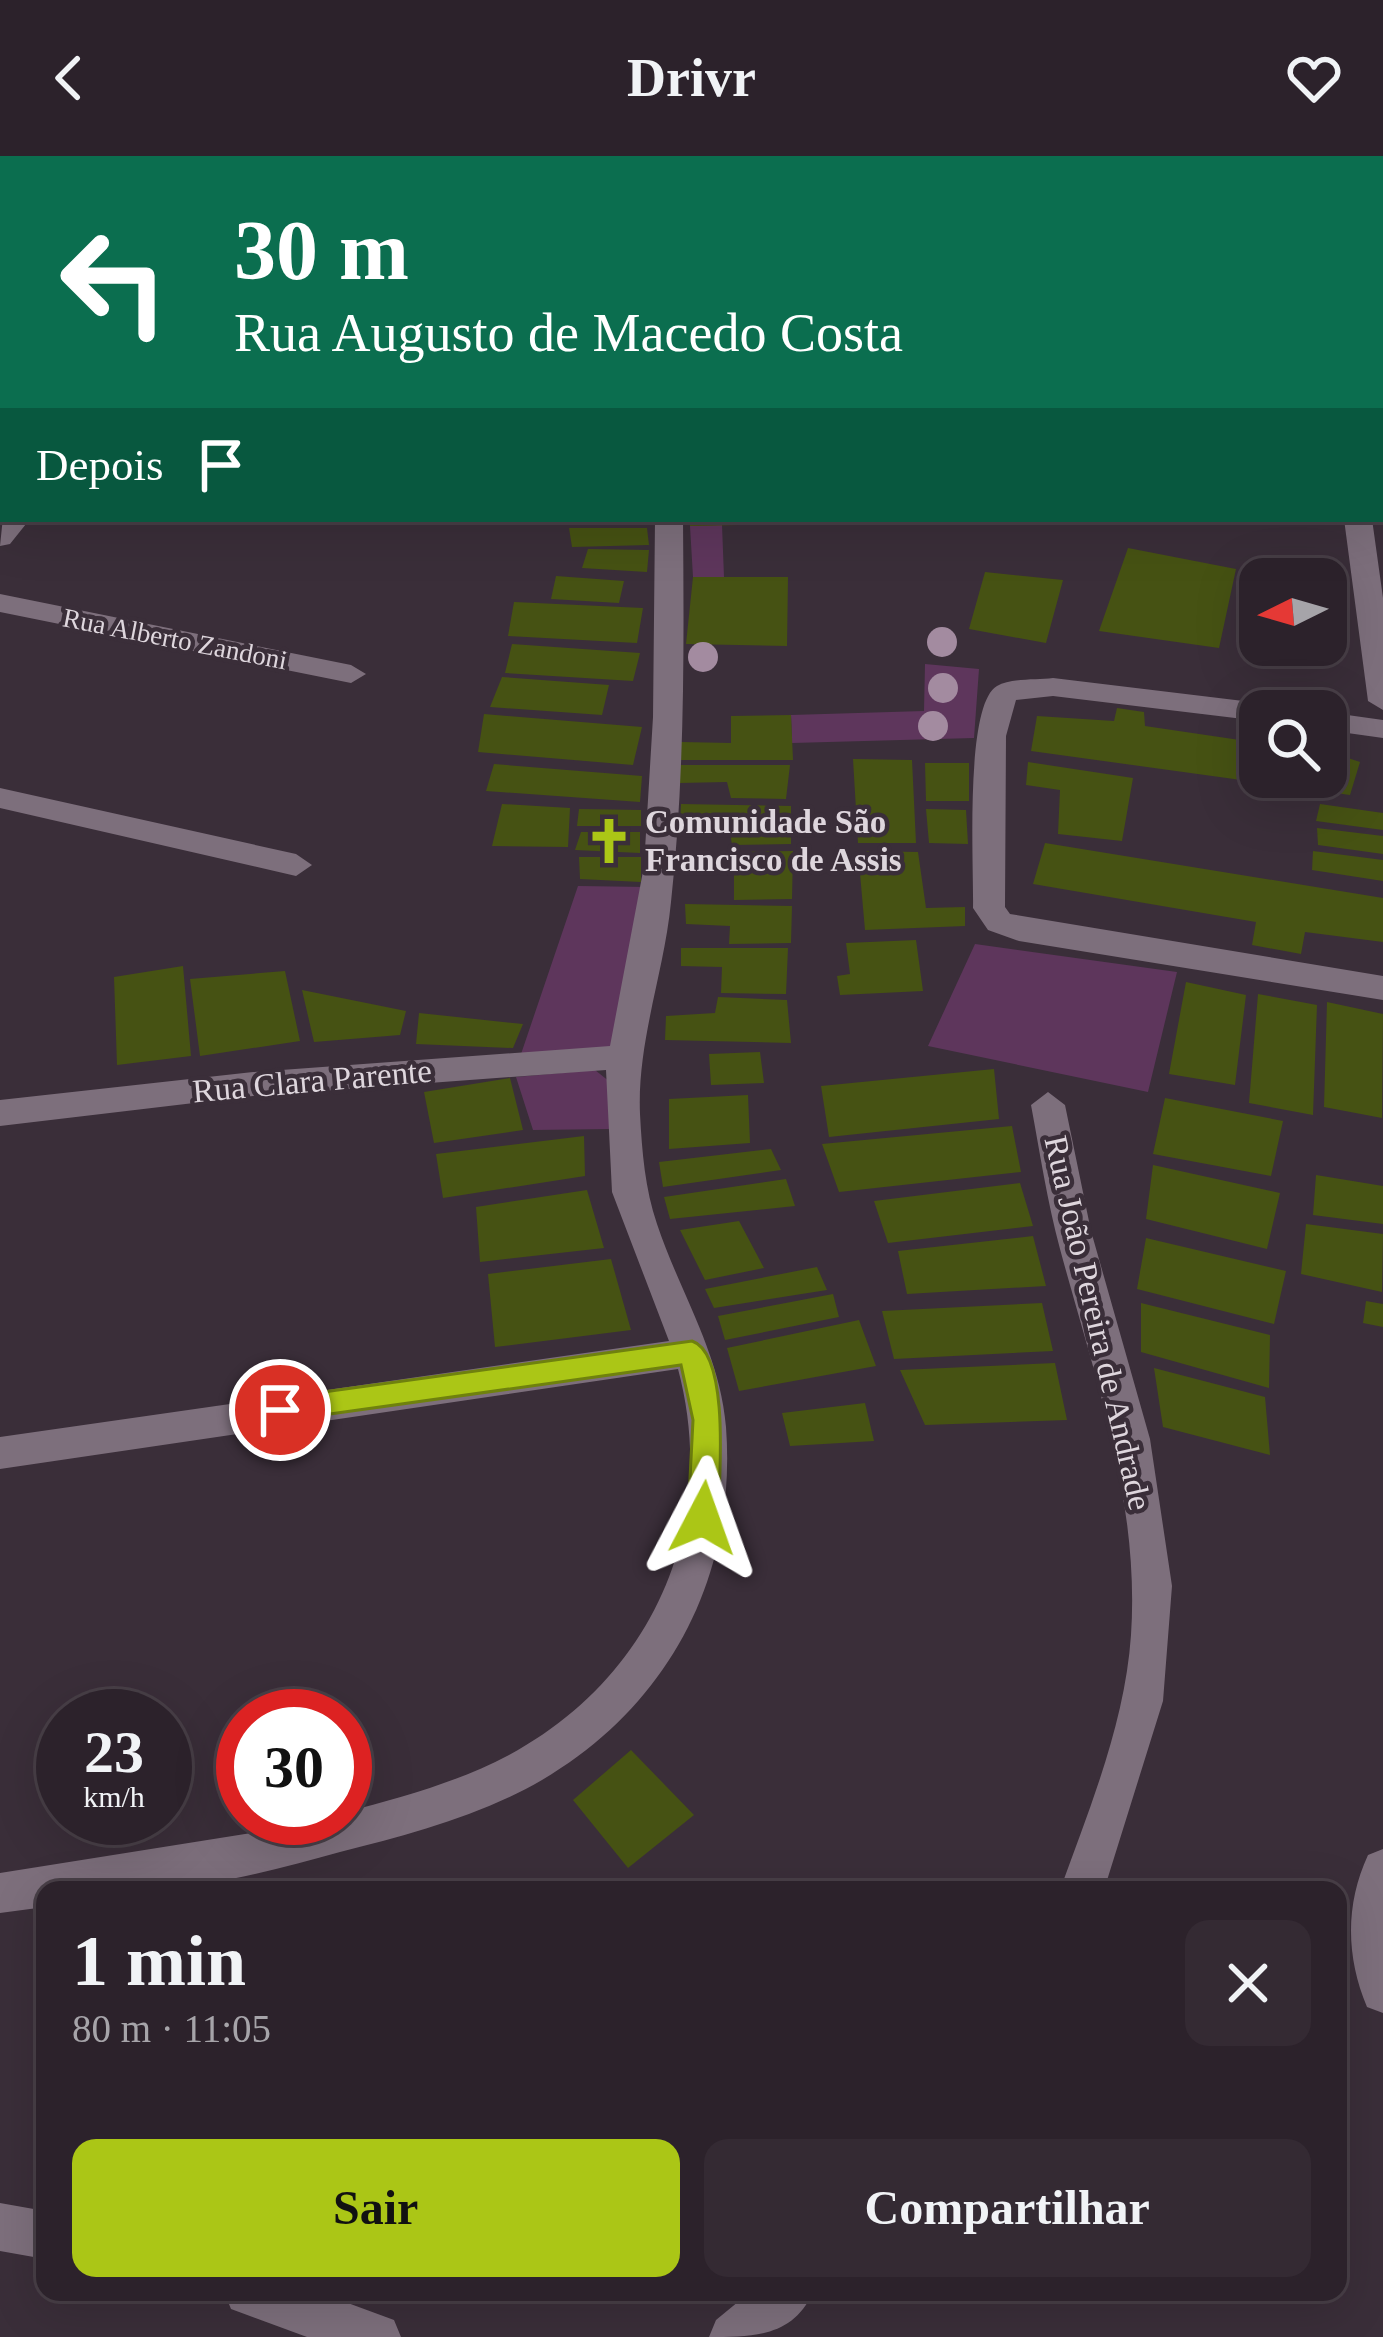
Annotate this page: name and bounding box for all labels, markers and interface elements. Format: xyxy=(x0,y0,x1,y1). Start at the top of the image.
icon: back xyxy=(36,45,102,111)
icon: heart xyxy=(1281,45,1347,111)
text: Drivr xyxy=(627,48,756,108)
icon: left xyxy=(36,204,192,360)
text: 30 m xyxy=(234,204,409,297)
text: Rua Augusto de Macedo Costa xyxy=(234,303,903,363)
icon: arrive xyxy=(188,432,254,498)
text: Depois xyxy=(36,440,164,490)
north arrow xyxy=(1239,558,1347,666)
map controls xyxy=(1239,558,1347,798)
street label: Rua Alberto Zandoni xyxy=(60,603,290,675)
button: search xyxy=(1239,690,1347,798)
place label: Comunidade São Francisco de Assis xyxy=(645,804,902,878)
church icon: Comunidade São Francisco de Assis xyxy=(584,816,634,866)
street label: Rua Clara Parente xyxy=(191,1053,433,1109)
street label: Rua João Pereira de Andrade xyxy=(1037,1132,1159,1514)
pin xyxy=(229,1359,331,1461)
icon: arrive xyxy=(247,1377,313,1443)
position arrow xyxy=(640,1455,766,1581)
speed limit sign: 30 xyxy=(216,1689,372,1845)
text: 23 xyxy=(84,1719,144,1785)
text: km/h xyxy=(83,1780,145,1813)
button: close xyxy=(1185,1920,1311,2046)
text: 1 min xyxy=(72,1921,246,2001)
text: 80 m · 11:05 xyxy=(72,2007,271,2050)
button: Sair xyxy=(72,2139,680,2277)
button: Compartilhar xyxy=(704,2139,1311,2277)

